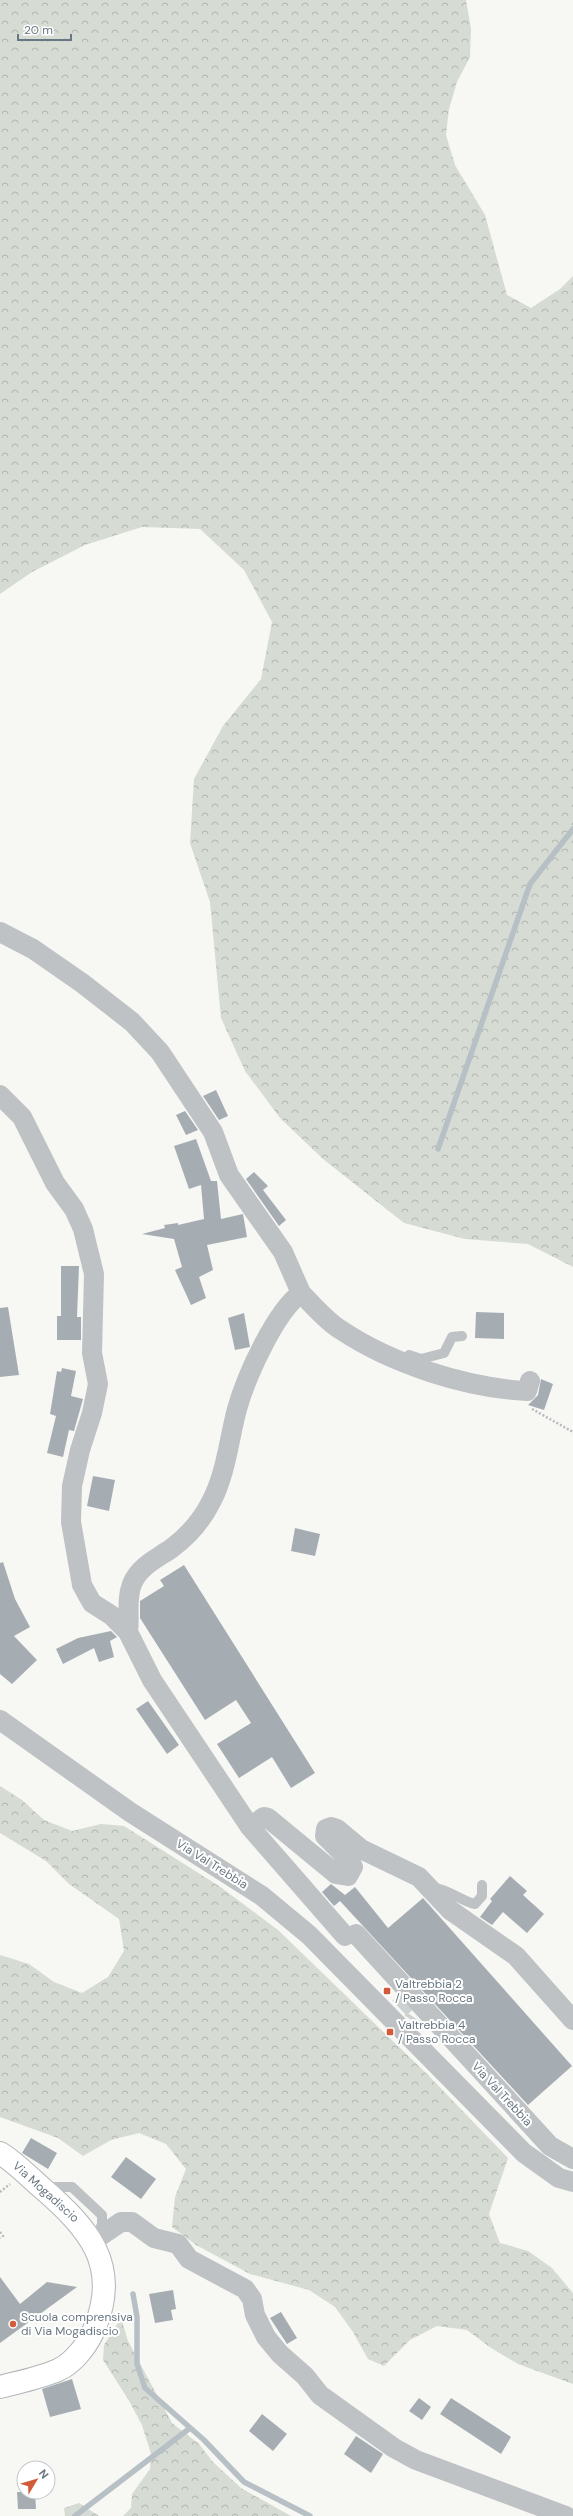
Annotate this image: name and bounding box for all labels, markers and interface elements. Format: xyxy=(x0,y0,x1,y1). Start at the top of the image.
scale bar xyxy=(18,16,71,42)
text: 20 m xyxy=(24,22,53,38)
street label: Via Val Trebbia xyxy=(173,1836,251,1892)
place label: Valtrebbia 2 / Passo Rocca xyxy=(395,1976,473,2006)
marker: Valtrebbia 2 / Passo Rocca xyxy=(382,1986,392,1996)
place label: Valtrebbia 4 / Passo Rocca xyxy=(398,2017,476,2047)
marker: Valtrebbia 4 / Passo Rocca xyxy=(385,2027,395,2037)
street label: Via Val Trebbia xyxy=(468,2059,536,2129)
street label: Via Mogadiscio xyxy=(9,2158,83,2226)
place label: Scuola comprensiva di Via Mogadiscio xyxy=(21,2309,133,2339)
marker: Scuola comprensiva di Via Mogadiscio xyxy=(8,2319,18,2329)
north arrow xyxy=(16,2460,56,2500)
text: N xyxy=(36,2466,52,2481)

